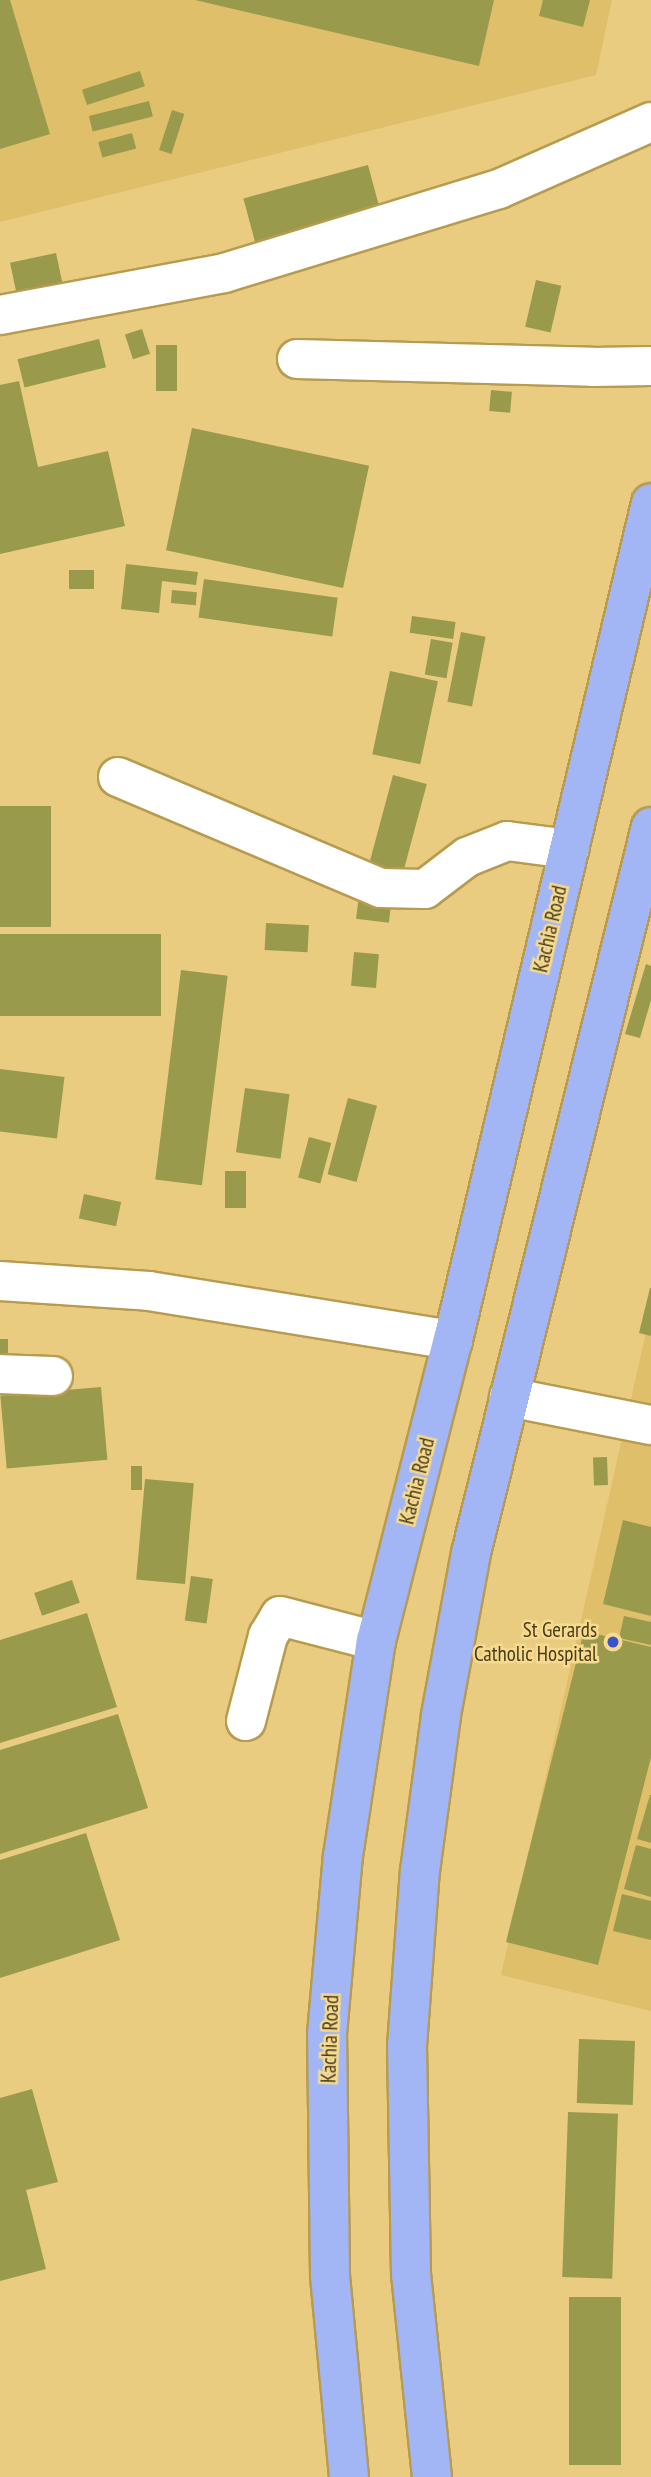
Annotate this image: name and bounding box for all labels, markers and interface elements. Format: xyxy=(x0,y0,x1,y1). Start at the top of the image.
street label: Kachia Road xyxy=(528,883,572,975)
street label: Kachia Road xyxy=(394,1435,440,1527)
place label: St Gerards Catholic Hospital xyxy=(474,1617,597,1667)
marker: St Gerards Catholic Hospital xyxy=(603,1632,623,1652)
street label: Kachia Road xyxy=(316,1994,344,2084)

